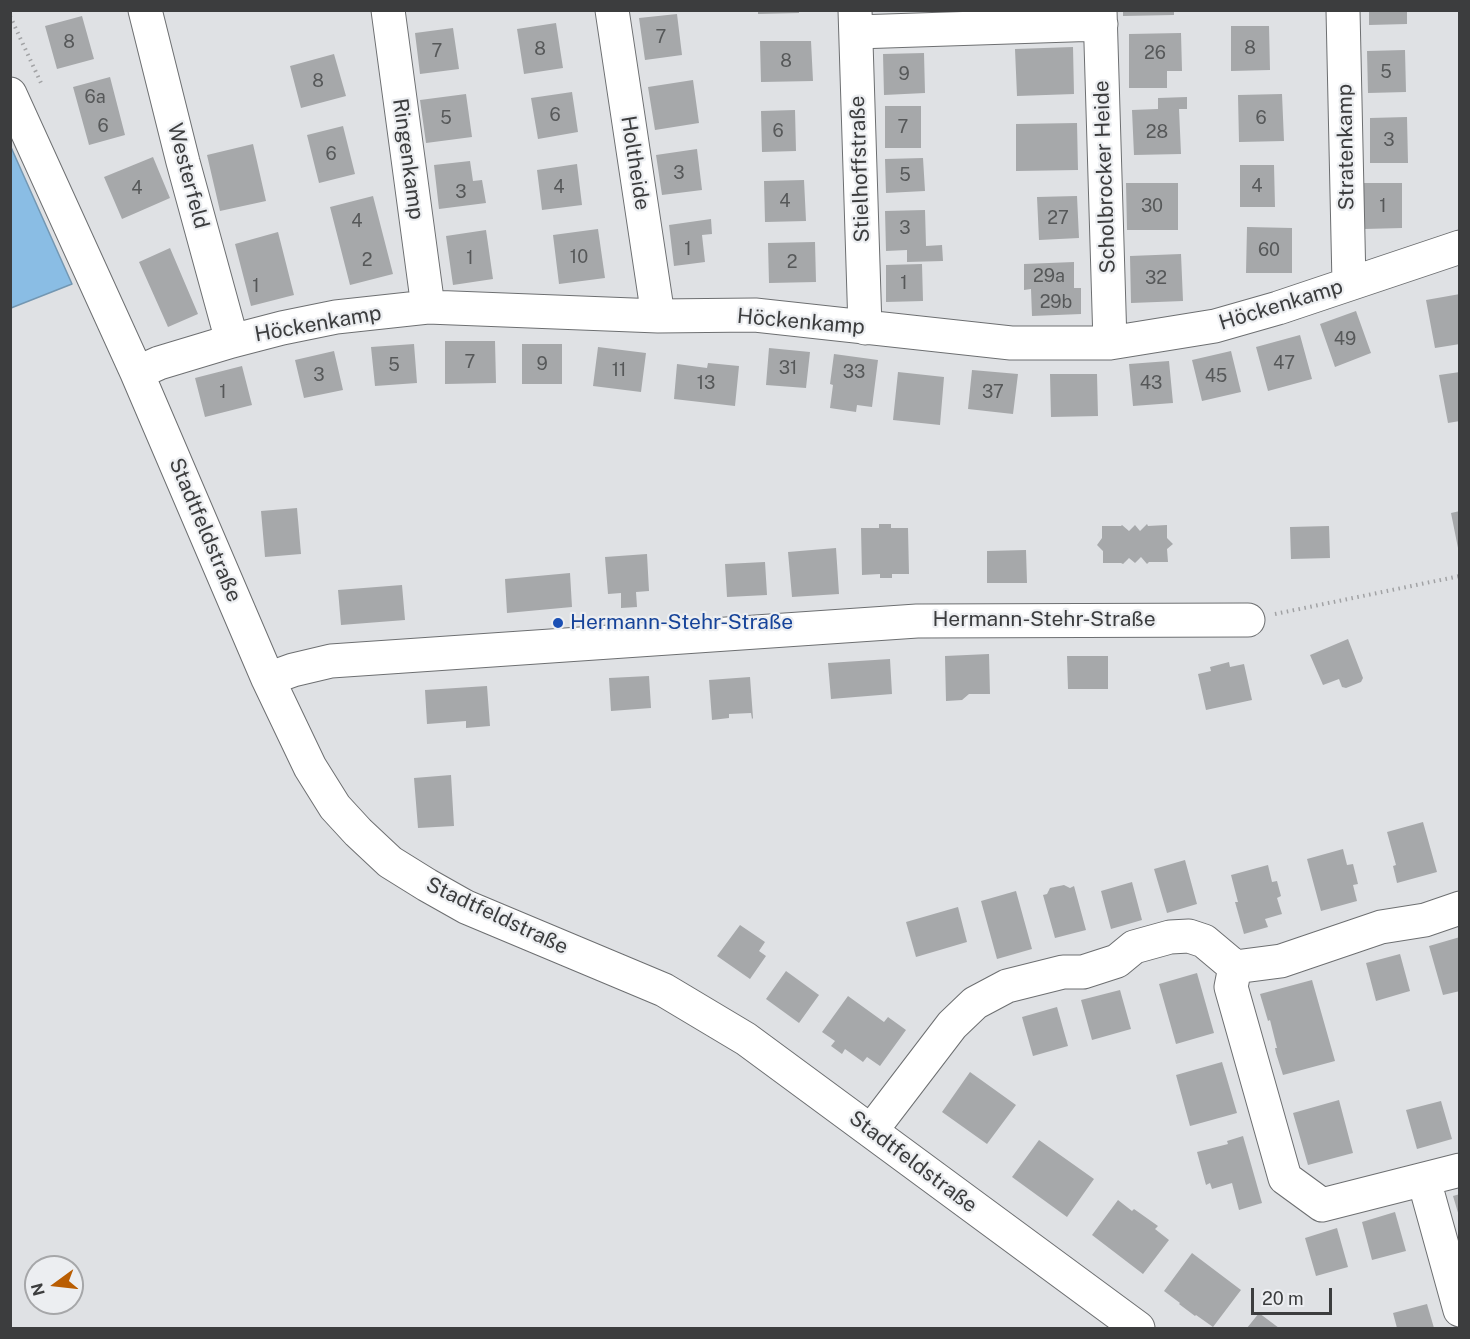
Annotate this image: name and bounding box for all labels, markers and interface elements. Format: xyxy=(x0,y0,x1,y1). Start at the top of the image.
house number: 7 xyxy=(656,26,666,48)
house number: 8 xyxy=(63,31,75,53)
house number: 8 xyxy=(1244,37,1256,59)
house number: 8 xyxy=(534,38,546,60)
house number: 7 xyxy=(432,40,442,62)
house number: 26 xyxy=(1144,42,1166,64)
house number: 8 xyxy=(780,50,792,72)
house number: 5 xyxy=(1380,61,1392,83)
house number: 9 xyxy=(898,63,910,85)
house number: 8 xyxy=(312,70,324,92)
street label: Scholbrocker Heide xyxy=(1089,80,1121,274)
street label: Stratenkamp xyxy=(1332,84,1360,210)
house number: 6a xyxy=(84,86,106,108)
street label: Stielhoffstraße xyxy=(845,95,875,243)
street label: Ringenkamp xyxy=(387,97,429,221)
house number: 6 xyxy=(549,104,561,126)
house number: 5 xyxy=(440,107,452,129)
house number: 6 xyxy=(1255,107,1267,129)
street label: Holtheide xyxy=(615,114,655,212)
house number: 6 xyxy=(97,115,109,137)
house number: 7 xyxy=(898,116,908,138)
house number: 6 xyxy=(772,120,784,142)
street label: Westerfeld xyxy=(162,121,214,231)
house number: 28 xyxy=(1146,121,1168,143)
house number: 3 xyxy=(1383,129,1395,151)
house number: 6 xyxy=(325,143,337,165)
house number: 3 xyxy=(673,162,685,184)
house number: 5 xyxy=(899,164,911,186)
house number: 4 xyxy=(1251,175,1263,197)
house number: 4 xyxy=(553,176,565,198)
house number: 4 xyxy=(131,177,143,199)
house number: 3 xyxy=(455,181,467,203)
house number: 4 xyxy=(779,190,791,212)
house number: 30 xyxy=(1141,195,1163,217)
house number: 1 xyxy=(1379,195,1387,217)
house number: 27 xyxy=(1047,207,1069,229)
house number: 4 xyxy=(351,210,363,232)
house number: 3 xyxy=(899,217,911,239)
house number: 1 xyxy=(684,238,692,260)
house number: 60 xyxy=(1258,239,1280,261)
house number: 10 xyxy=(570,246,588,268)
house number: 1 xyxy=(466,247,474,269)
house number: 2 xyxy=(362,249,372,271)
house number: 2 xyxy=(787,251,797,273)
house number: 29a xyxy=(1033,265,1065,287)
house number: 32 xyxy=(1145,267,1167,289)
house number: 1 xyxy=(900,272,908,294)
street label: Höckenkamp xyxy=(1216,274,1346,336)
house number: 1 xyxy=(252,275,260,297)
house number: 29b xyxy=(1040,291,1072,313)
street label: Höckenkamp xyxy=(253,300,383,348)
street label: Höckenkamp xyxy=(736,304,866,340)
house number: 49 xyxy=(1334,328,1356,350)
house number: 7 xyxy=(465,351,475,373)
house number: 47 xyxy=(1273,352,1295,374)
house number: 9 xyxy=(536,353,548,375)
house number: 5 xyxy=(388,354,400,376)
house number: 31 xyxy=(779,357,797,379)
house number: 11 xyxy=(612,359,626,381)
house number: 33 xyxy=(843,361,865,383)
house number: 3 xyxy=(313,364,325,386)
house number: 45 xyxy=(1205,365,1227,387)
house number: 13 xyxy=(697,372,715,394)
house number: 43 xyxy=(1140,372,1162,394)
house number: 1 xyxy=(219,381,227,403)
house number: 37 xyxy=(982,381,1004,403)
street label: Stadtfeldstraße xyxy=(163,454,247,606)
street label: Hermann-Stehr-Straße xyxy=(932,607,1156,633)
place label: Hermann-Stehr-Straße xyxy=(570,610,793,636)
marker: Hermann-Stehr-Straße xyxy=(551,616,565,630)
street label: Stadtfeldstraße xyxy=(422,872,572,960)
street label: Stadtfeldstraße xyxy=(844,1106,982,1218)
north arrow xyxy=(24,1255,84,1315)
scale bar xyxy=(1254,1276,1335,1314)
text: N xyxy=(27,1281,49,1298)
text: 20 m xyxy=(1262,1288,1304,1309)

